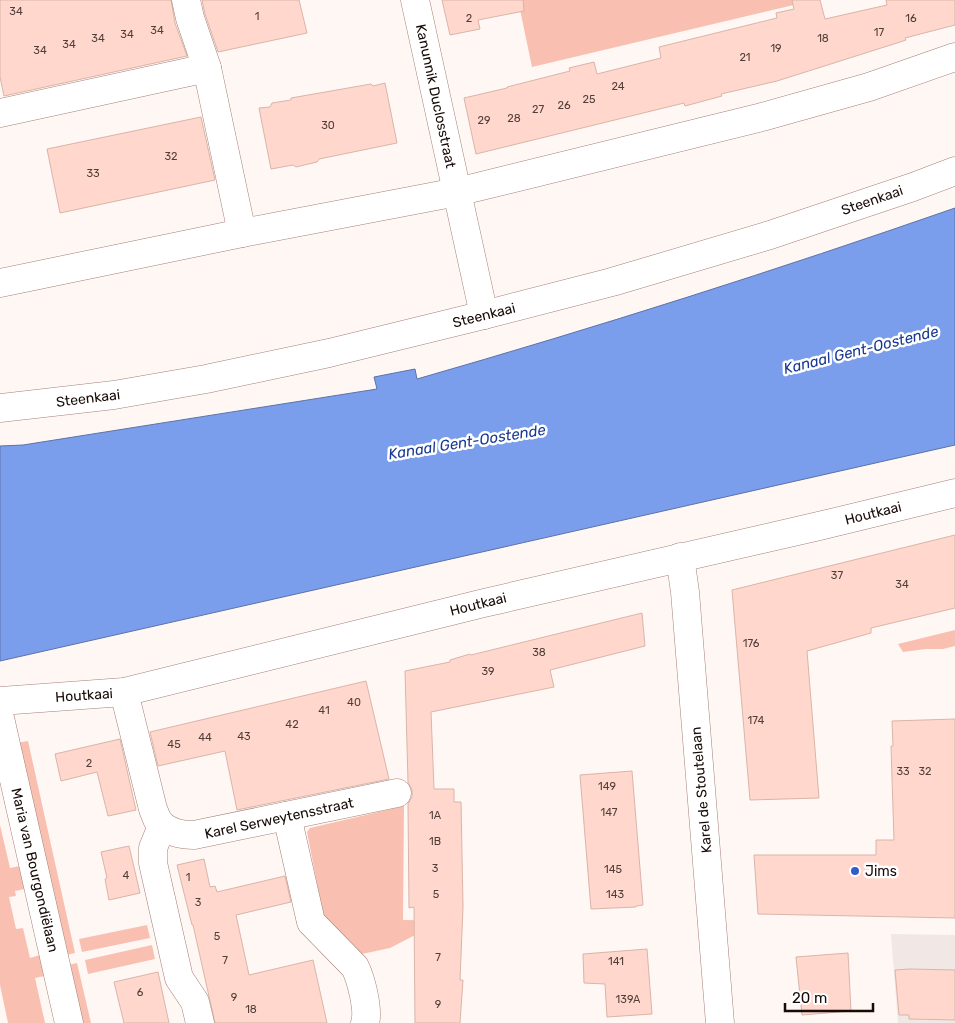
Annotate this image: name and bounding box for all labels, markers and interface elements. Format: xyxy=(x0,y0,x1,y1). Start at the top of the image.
house number: 34 xyxy=(9,5,23,18)
house number: 1 xyxy=(255,10,259,23)
house number: 2 xyxy=(466,12,472,25)
house number: 16 xyxy=(905,12,917,25)
street label: Kanunnik Duclosstraat xyxy=(412,22,459,170)
house number: 34 xyxy=(150,24,164,37)
house number: 17 xyxy=(874,26,885,39)
house number: 34 xyxy=(120,28,134,41)
house number: 34 xyxy=(91,32,105,45)
house number: 18 xyxy=(817,32,829,45)
house number: 34 xyxy=(62,38,76,51)
house number: 19 xyxy=(770,42,782,55)
house number: 34 xyxy=(33,44,47,57)
house number: 21 xyxy=(739,51,751,64)
house number: 24 xyxy=(611,80,625,93)
house number: 25 xyxy=(583,93,596,106)
house number: 26 xyxy=(557,99,571,112)
house number: 27 xyxy=(532,103,544,116)
house number: 28 xyxy=(507,112,521,125)
house number: 29 xyxy=(478,114,490,127)
house number: 30 xyxy=(321,119,335,132)
house number: 32 xyxy=(164,150,178,163)
house number: 33 xyxy=(86,167,100,180)
street label: Steenkaai xyxy=(839,182,905,219)
street label: Steenkaai xyxy=(451,299,517,332)
water label: Kanaal Gent-Oostende xyxy=(782,322,941,378)
street label: Steenkaai xyxy=(55,386,121,411)
water label: Kanaal Gent-Oostende xyxy=(387,421,548,463)
street label: Houtkaai xyxy=(843,498,903,529)
house number: 37 xyxy=(831,569,843,582)
house number: 34 xyxy=(895,578,909,591)
street label: Houtkaai xyxy=(448,589,508,620)
house number: 176 xyxy=(743,637,760,650)
house number: 38 xyxy=(532,646,546,659)
house number: 39 xyxy=(481,665,495,678)
street label: Houtkaai xyxy=(55,685,113,706)
house number: 40 xyxy=(347,696,361,709)
house number: 41 xyxy=(318,704,330,717)
house number: 174 xyxy=(748,714,765,727)
house number: 42 xyxy=(285,718,299,731)
street label: Karel de Stoutelaan xyxy=(688,726,715,854)
house number: 43 xyxy=(237,730,251,743)
house number: 44 xyxy=(198,731,212,744)
house number: 45 xyxy=(167,738,181,751)
house number: 2 xyxy=(86,757,92,770)
house number: 33 xyxy=(896,765,910,778)
house number: 32 xyxy=(918,765,932,778)
house number: 149 xyxy=(598,780,616,793)
street label: Maria van Bourgondiëlaan xyxy=(7,786,62,954)
street label: Karel Serweytensstraat xyxy=(203,794,356,843)
house number: 147 xyxy=(601,806,618,819)
house number: 1A xyxy=(429,809,442,822)
house number: 1B xyxy=(429,835,441,848)
house number: 3 xyxy=(432,862,439,875)
house number: 145 xyxy=(604,863,622,876)
place label: Jims xyxy=(865,863,897,880)
marker: Jims xyxy=(849,865,861,877)
house number: 4 xyxy=(123,869,130,882)
house number: 1 xyxy=(186,871,190,884)
house number: 5 xyxy=(433,888,440,901)
house number: 143 xyxy=(606,888,624,901)
house number: 3 xyxy=(195,896,202,909)
house number: 5 xyxy=(214,930,221,943)
house number: 7 xyxy=(435,951,441,964)
house number: 7 xyxy=(222,954,228,967)
house number: 141 xyxy=(608,955,624,968)
scale bar xyxy=(785,980,872,1012)
house number: 6 xyxy=(137,986,144,999)
text: 20 m xyxy=(792,989,827,1007)
house number: 9 xyxy=(231,991,237,1004)
house number: 139A xyxy=(616,993,641,1006)
house number: 9 xyxy=(435,998,441,1011)
house number: 18 xyxy=(245,1003,257,1016)

